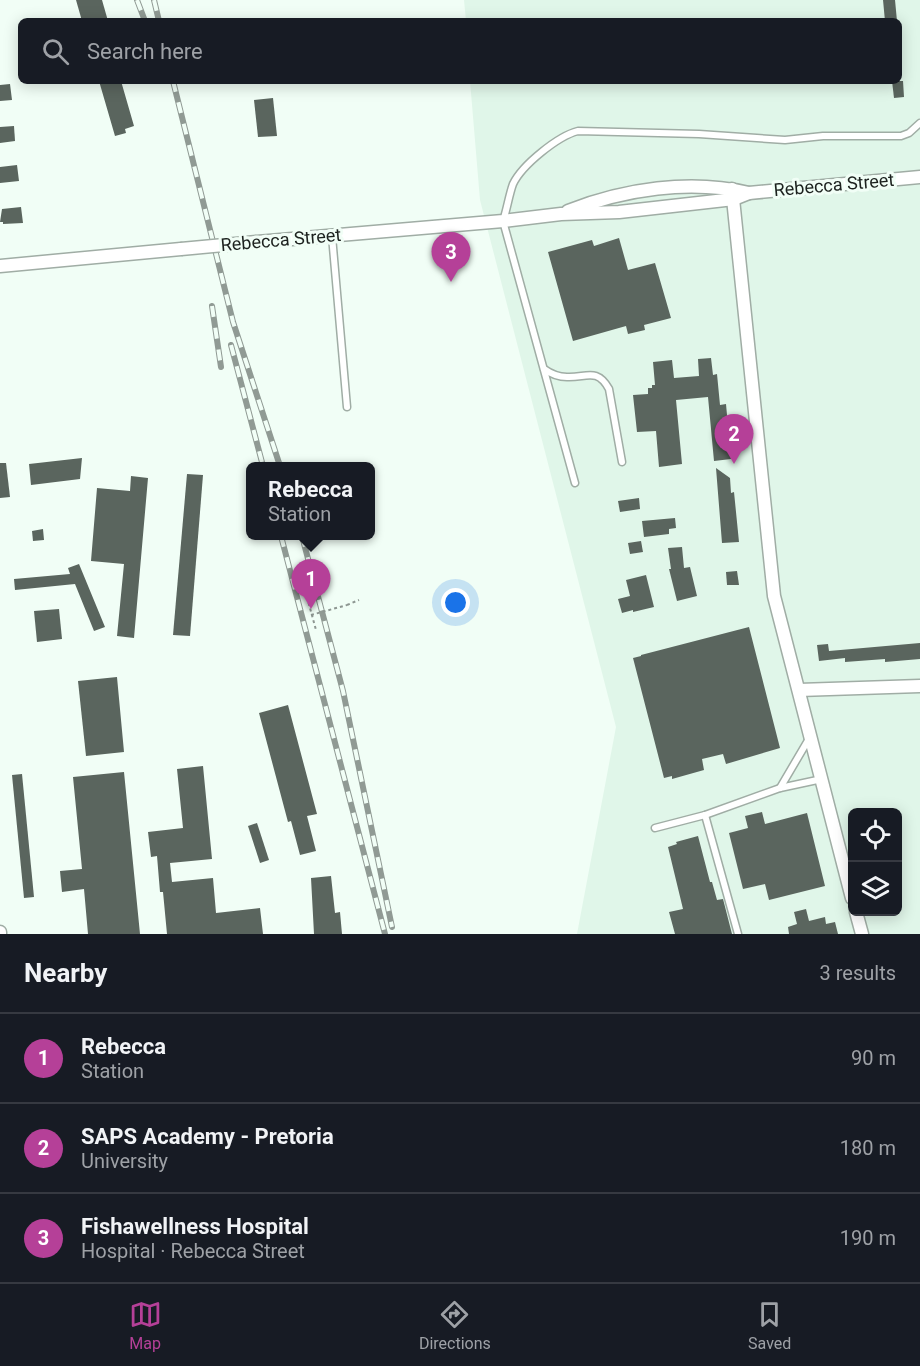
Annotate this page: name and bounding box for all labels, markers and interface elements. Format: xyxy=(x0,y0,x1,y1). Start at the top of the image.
search box xyxy=(18,18,902,84)
icon: search xyxy=(39,35,72,68)
text: Search here xyxy=(87,39,203,64)
street label: Rebecca Street xyxy=(773,169,895,200)
street label: Rebecca Street xyxy=(220,224,342,255)
pin: 3 xyxy=(432,232,470,282)
pin: 2 xyxy=(714,414,754,464)
popup xyxy=(246,462,375,540)
text: Rebecca xyxy=(268,477,353,502)
text: Station xyxy=(268,502,331,526)
pin: 1 xyxy=(292,560,330,609)
your location xyxy=(441,588,470,617)
map controls xyxy=(848,808,902,916)
button: locate xyxy=(848,808,902,862)
button: layers xyxy=(848,862,902,916)
text: Nearby xyxy=(24,958,107,988)
text: 3 results xyxy=(820,961,896,985)
text: Rebecca xyxy=(81,1034,166,1059)
text: 1 xyxy=(38,1046,49,1070)
text: 90 m xyxy=(851,1046,896,1070)
text: Station xyxy=(81,1059,144,1083)
text: SAPS Academy - Pretoria xyxy=(81,1124,334,1149)
text: 2 xyxy=(38,1136,49,1160)
text: 180 m xyxy=(840,1136,896,1160)
text: University xyxy=(81,1149,168,1173)
text: Fishawellness Hospital xyxy=(81,1214,309,1239)
text: 3 xyxy=(38,1226,49,1250)
text: 190 m xyxy=(840,1226,896,1250)
text: Hospital · Rebecca Street xyxy=(81,1239,305,1263)
tab: Map xyxy=(129,1298,162,1353)
tab: Directions xyxy=(419,1298,491,1353)
tab: Saved xyxy=(748,1298,791,1353)

